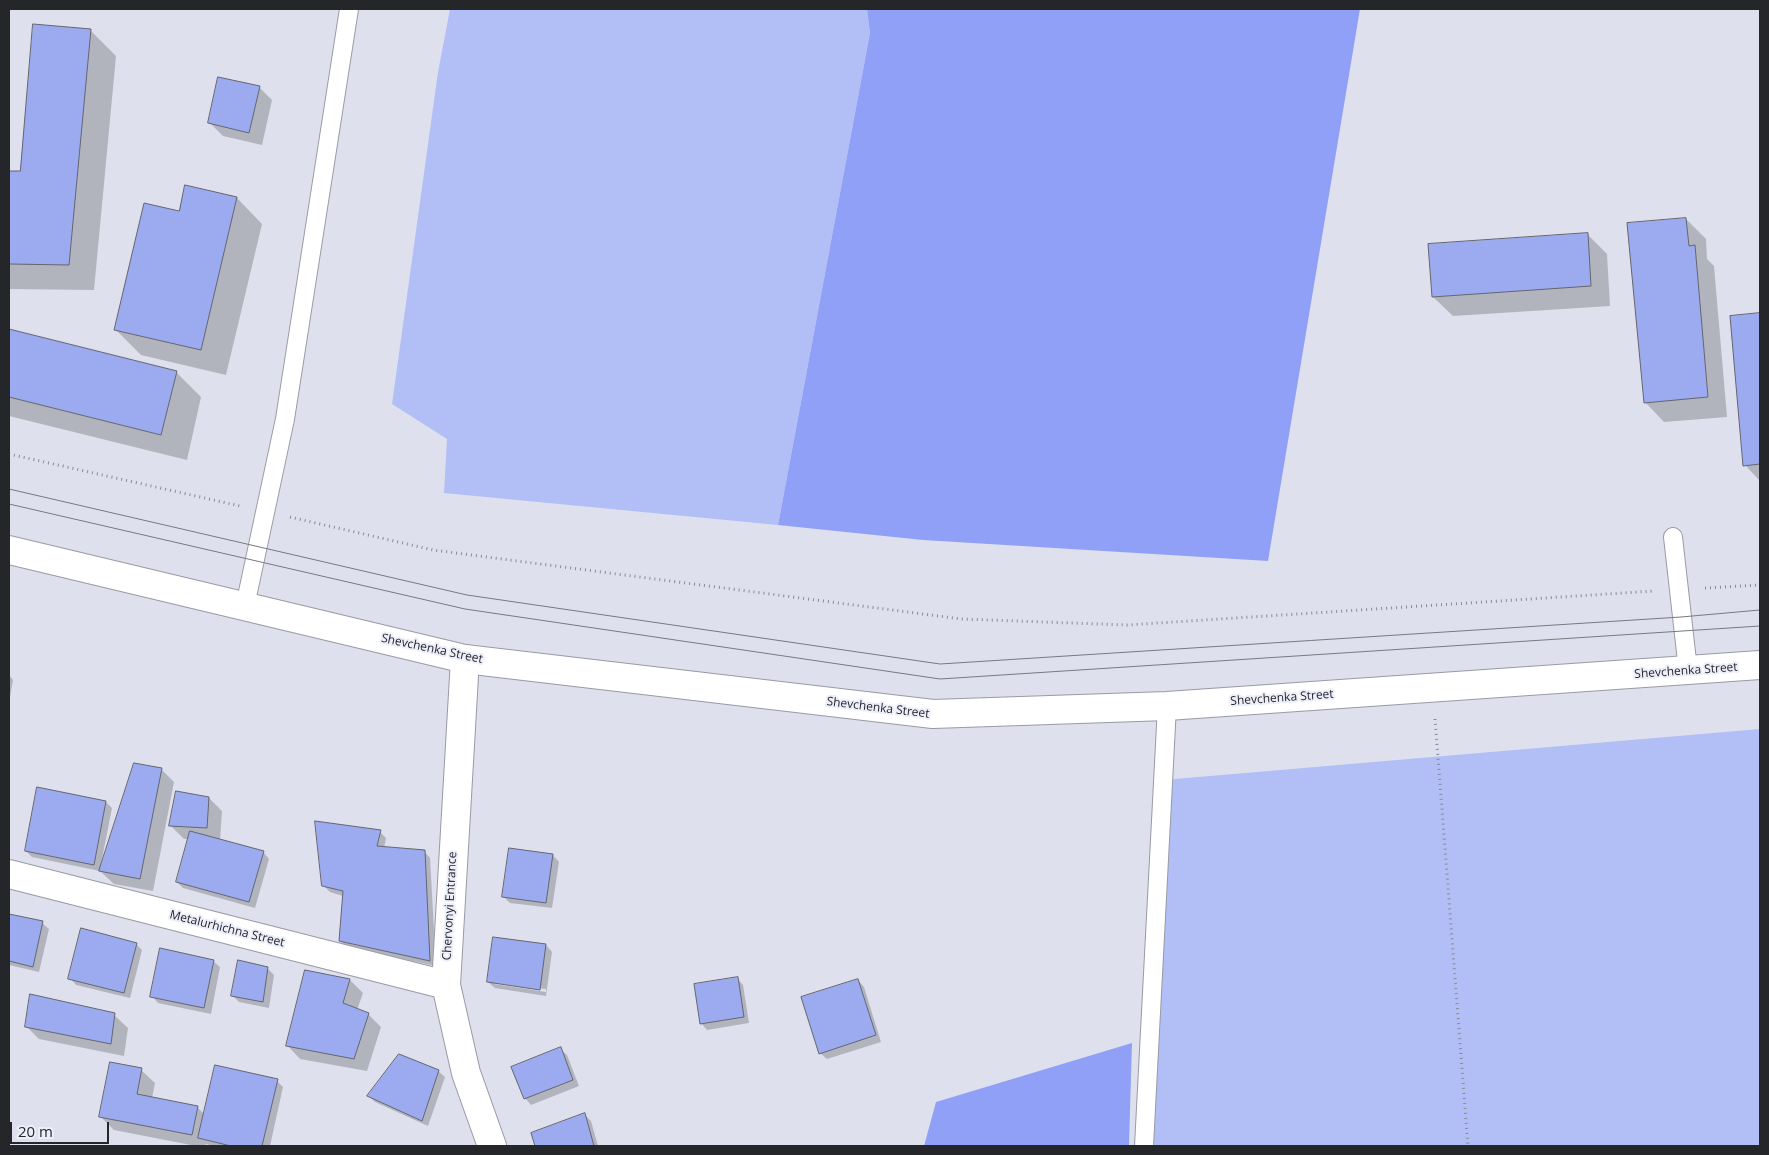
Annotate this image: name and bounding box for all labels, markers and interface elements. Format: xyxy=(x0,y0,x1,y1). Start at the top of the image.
street label: Shevchenka Street xyxy=(380,631,484,667)
street label: Shevchenka Street xyxy=(1634,660,1738,682)
street label: Shevchenka Street xyxy=(1230,687,1334,709)
street label: Shevchenka Street xyxy=(826,695,930,721)
street label: Chervonyi Entrance xyxy=(440,851,460,961)
street label: Metalurhichna Street xyxy=(168,908,286,950)
scale bar xyxy=(12,1112,111,1144)
text: 20 m xyxy=(18,1121,53,1141)

